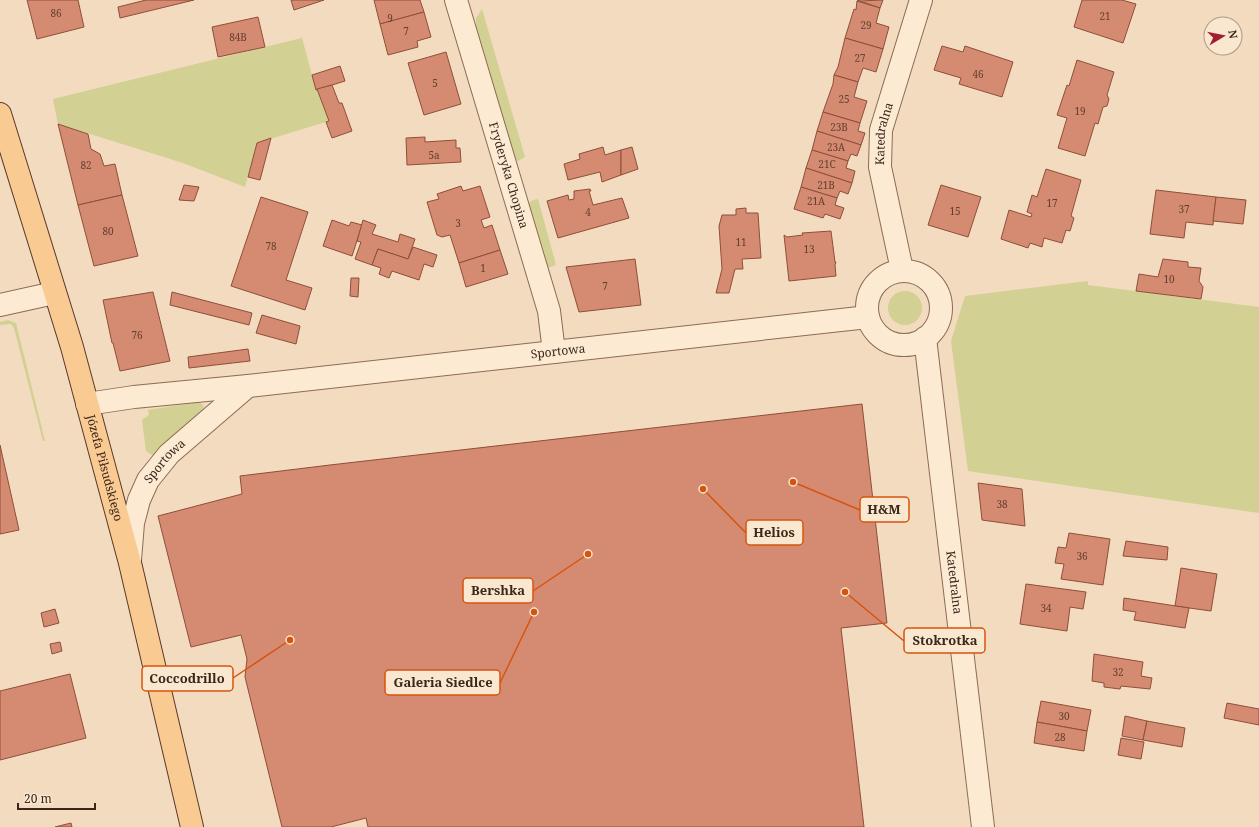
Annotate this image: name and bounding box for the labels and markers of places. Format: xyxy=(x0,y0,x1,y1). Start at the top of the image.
callout: H&M xyxy=(860,497,909,522)
callout: Helios xyxy=(746,520,803,545)
callout: Bershka xyxy=(463,578,533,603)
callout: Stokrotka xyxy=(904,628,985,653)
callout: Coccodrillo xyxy=(142,666,233,691)
callout: Galeria Siedlce xyxy=(385,670,500,695)

